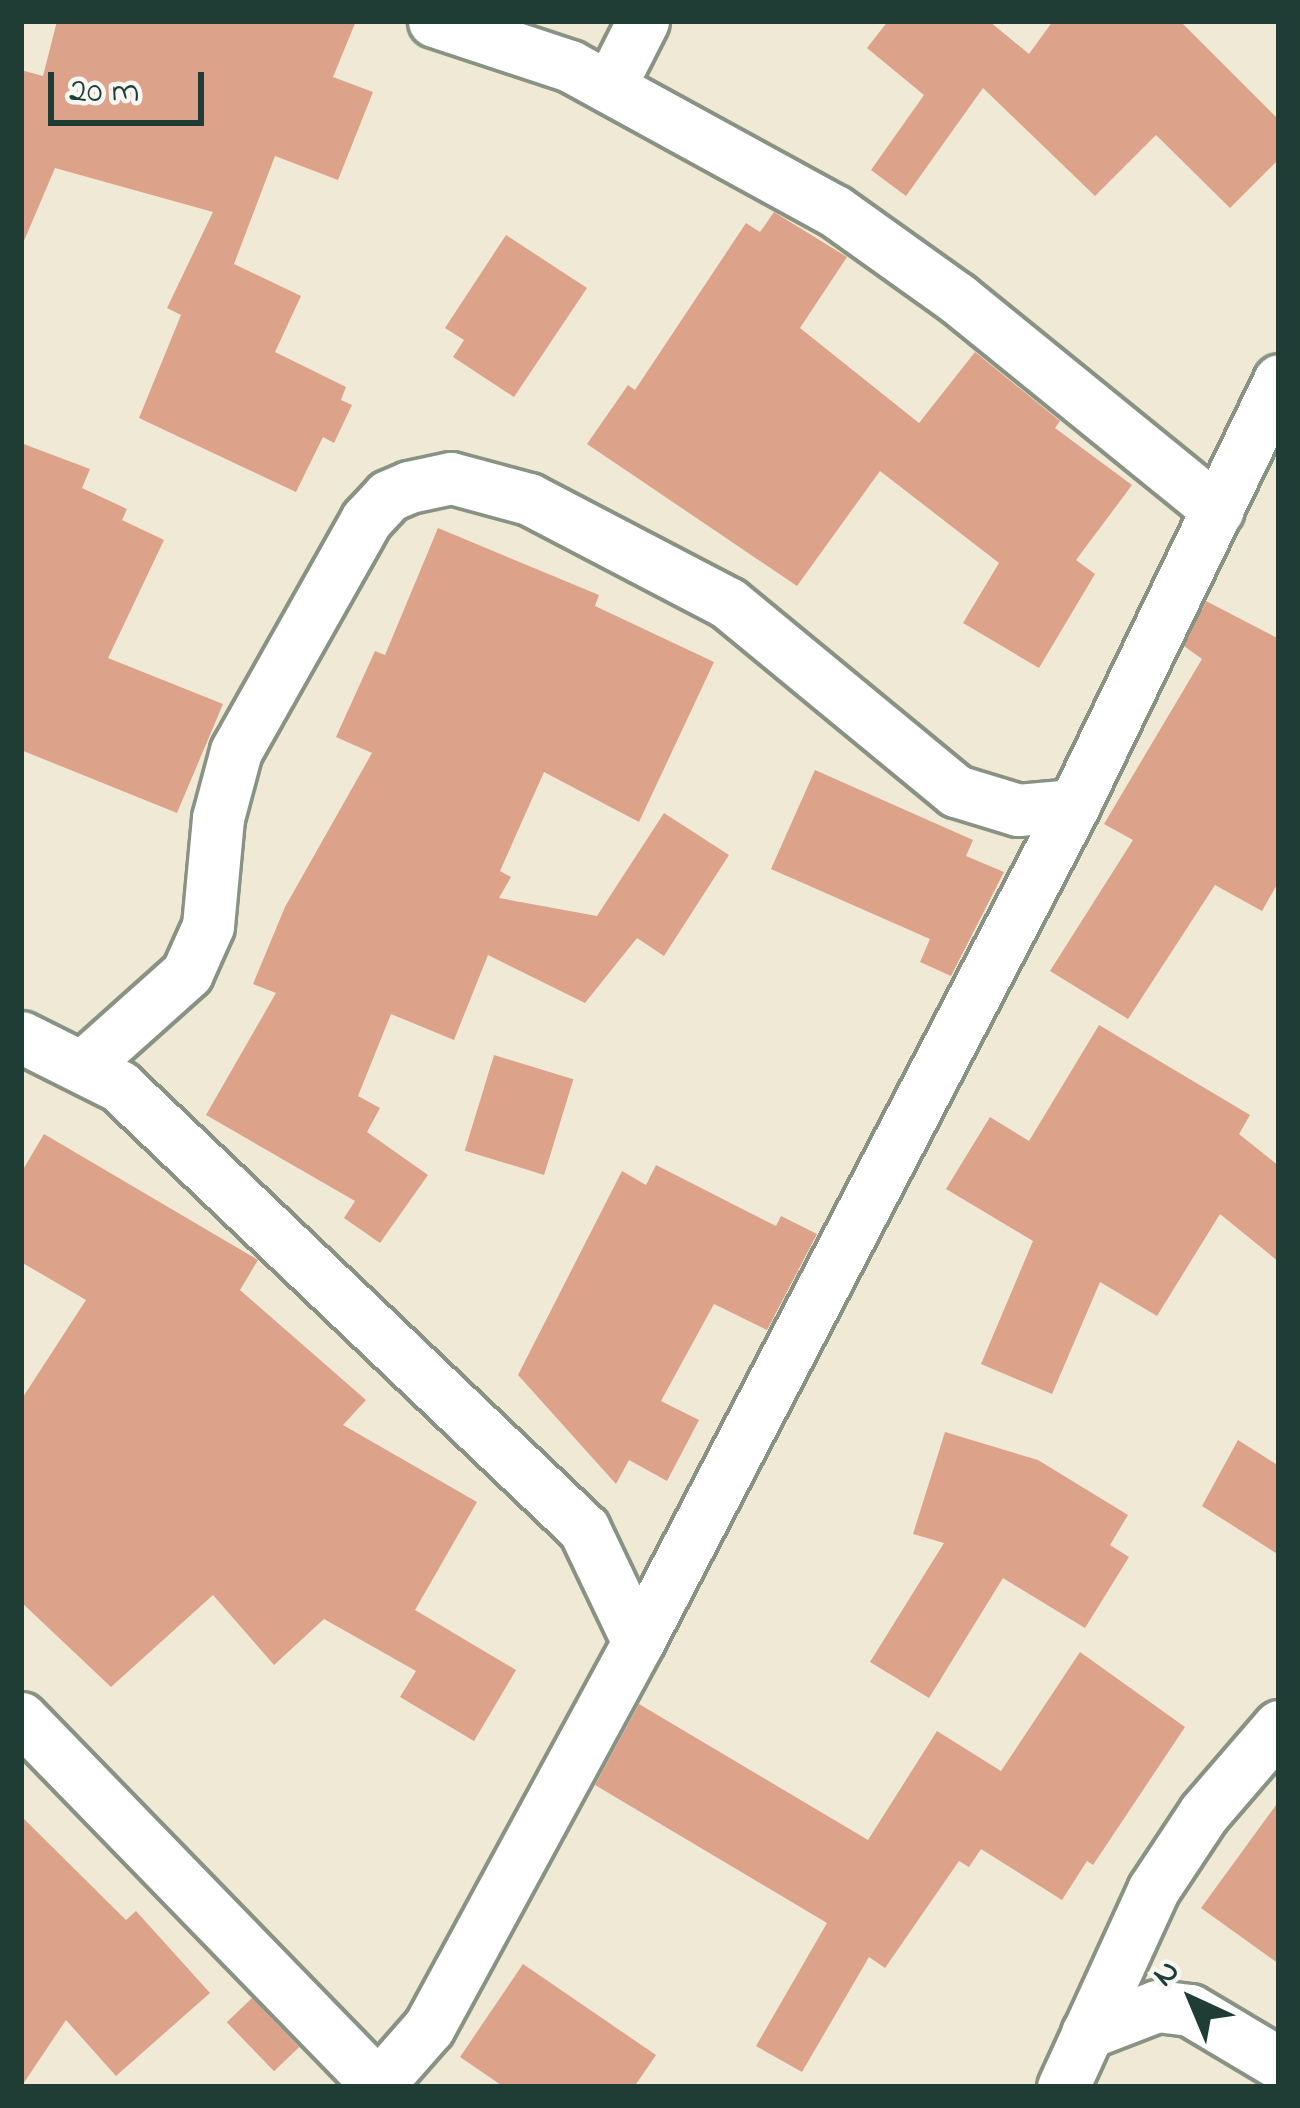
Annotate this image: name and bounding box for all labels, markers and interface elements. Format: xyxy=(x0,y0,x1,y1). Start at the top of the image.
scale bar xyxy=(54,48,210,122)
text: 20 m xyxy=(69,66,139,119)
north arrow xyxy=(1132,1940,1252,2060)
text: N xyxy=(1142,1949,1192,1999)

